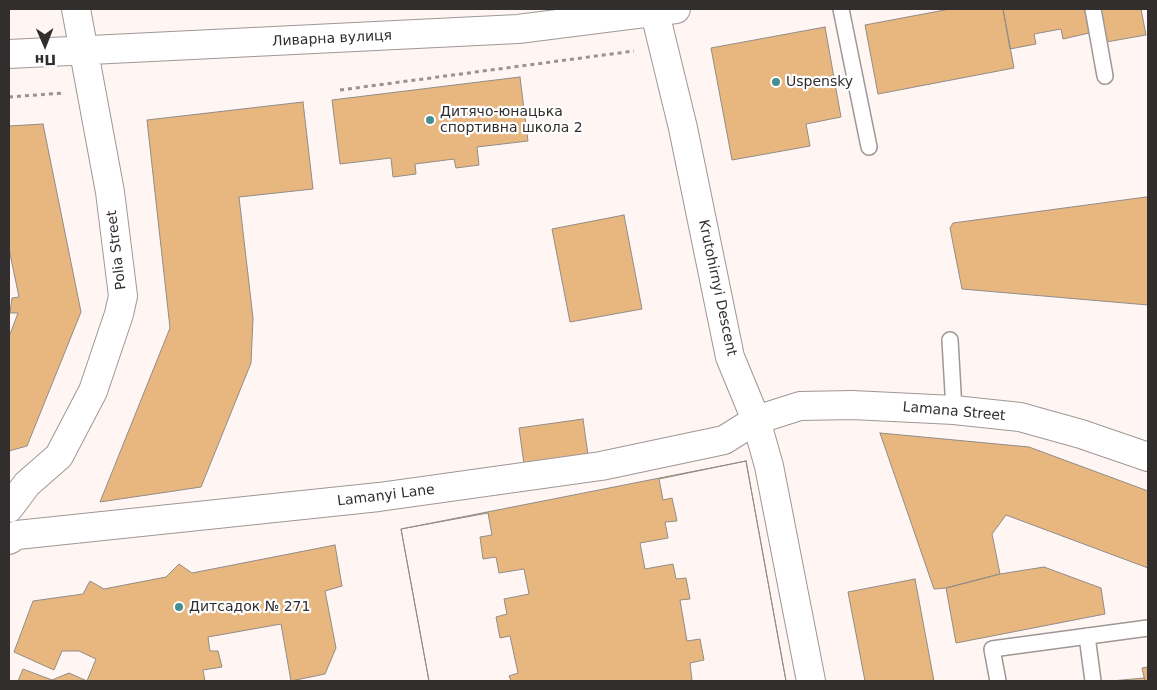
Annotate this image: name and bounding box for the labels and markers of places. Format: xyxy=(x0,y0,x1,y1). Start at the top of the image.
place label: Uspensky xyxy=(786,74,853,90)
marker: Uspensky xyxy=(770,76,782,88)
place label: Дитячо-юнацька спортивна школа 2 xyxy=(440,104,583,136)
marker: Дитячо-юнацька спортивна школа 2 xyxy=(424,114,436,126)
place label: Дитсадок № 271 xyxy=(189,599,310,615)
marker: Дитсадок № 271 xyxy=(173,601,185,613)

